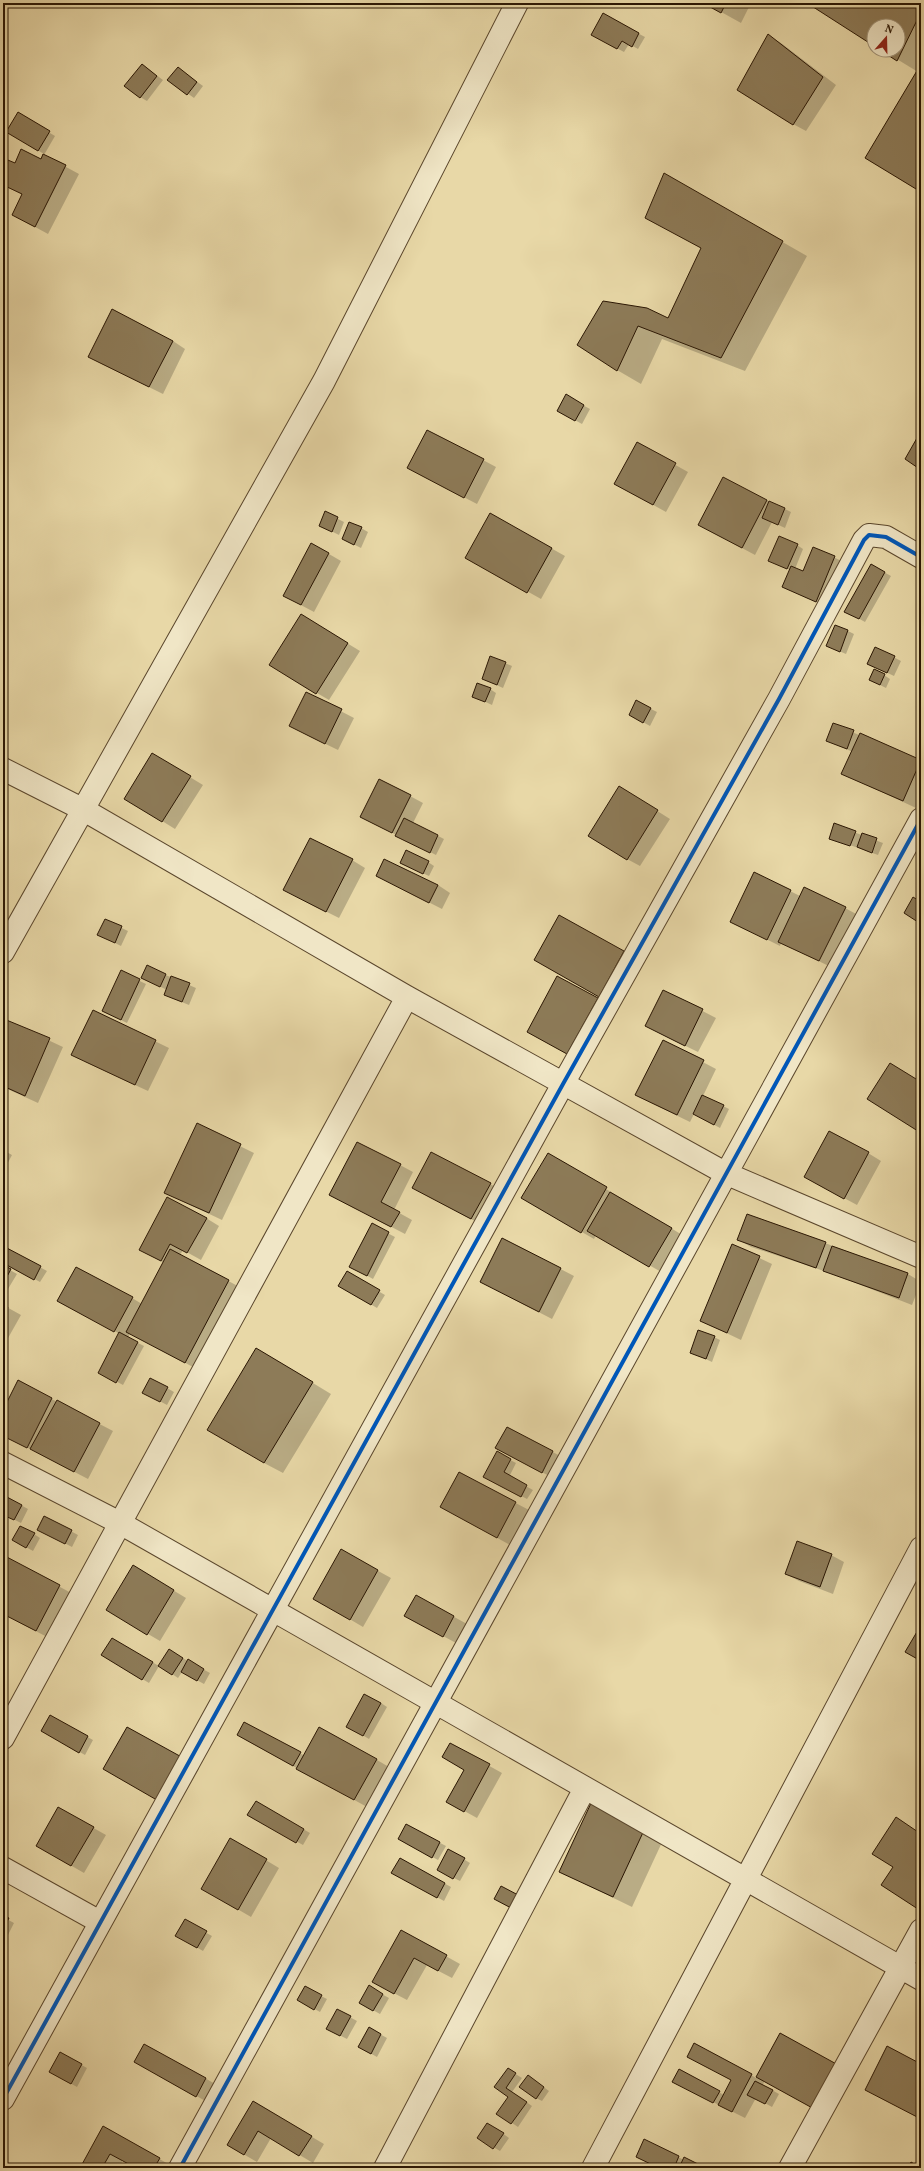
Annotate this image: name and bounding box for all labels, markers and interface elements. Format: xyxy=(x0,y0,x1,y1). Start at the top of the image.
north arrow xyxy=(866,18,906,58)
text: N xyxy=(883,22,895,38)

